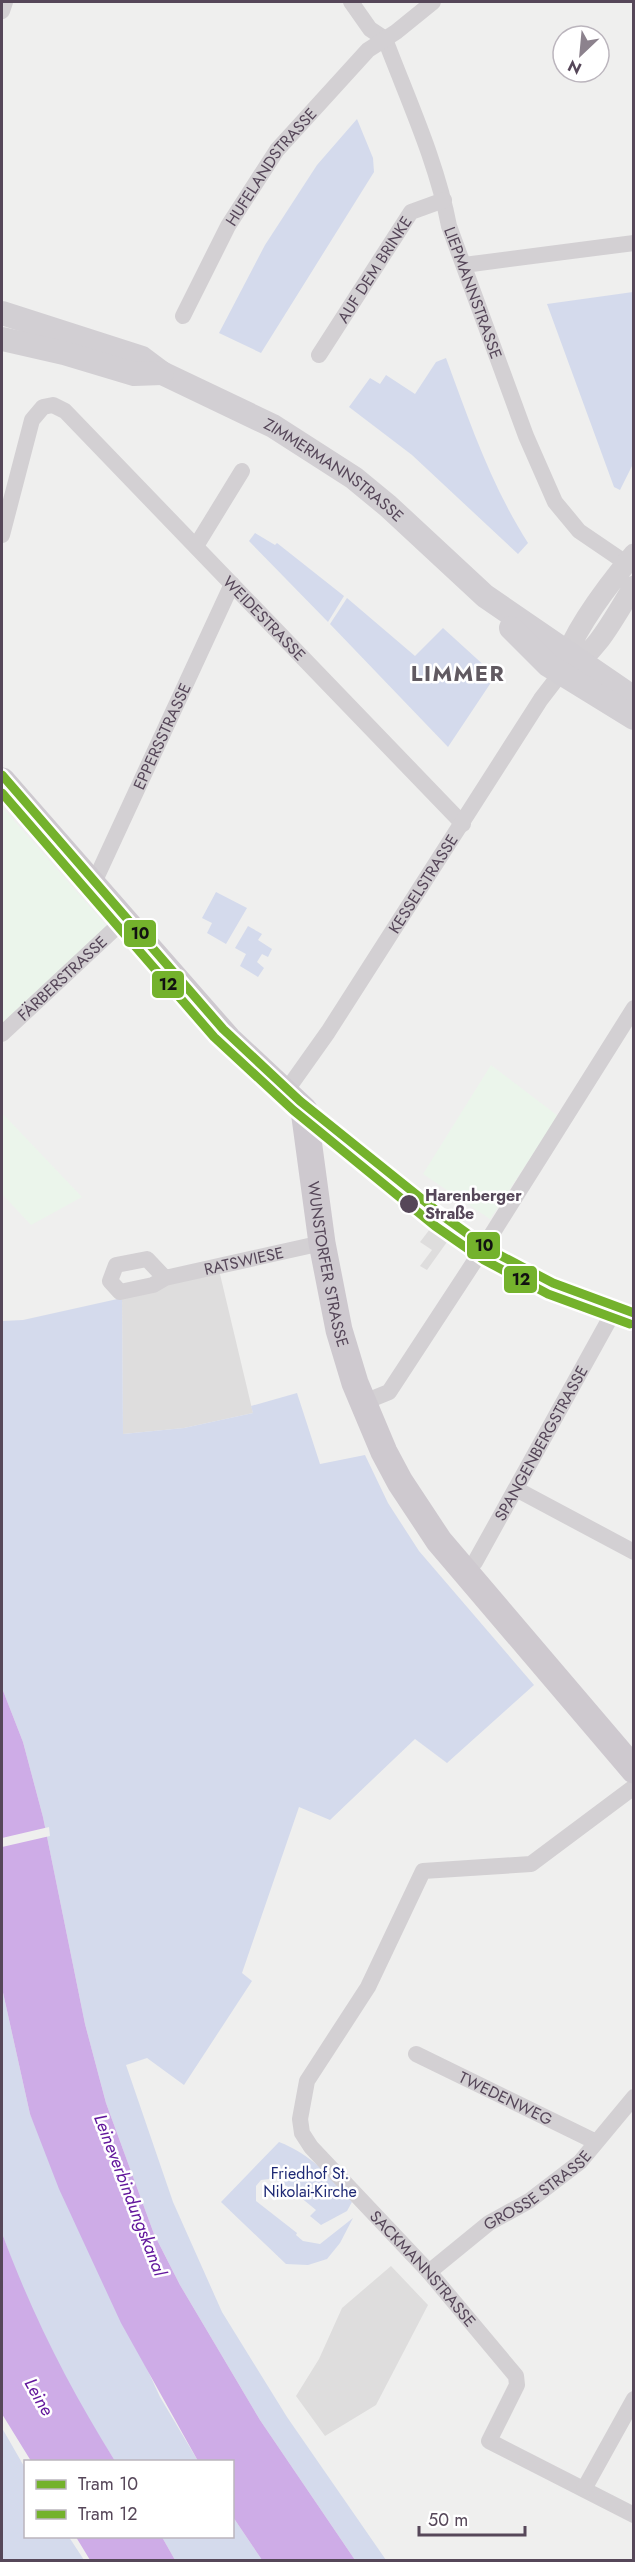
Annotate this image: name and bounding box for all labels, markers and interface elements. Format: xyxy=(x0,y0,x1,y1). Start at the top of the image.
north arrow xyxy=(551,24,611,84)
text: N xyxy=(564,54,585,80)
street label: HUFELANDSTRASSE xyxy=(220,103,322,231)
street label: AUF DEM BRINKE xyxy=(332,212,418,327)
street label: LIEPMANNSTRASSE xyxy=(438,224,508,362)
street label: ZIMMERMANNSTRASSE xyxy=(260,412,409,527)
street label: WEIDESTRASSE xyxy=(218,571,311,666)
district label: LIMMER xyxy=(411,657,505,689)
street label: EPPERSSTRASSE xyxy=(128,679,197,794)
street label: KESSELSTRASSE xyxy=(383,830,464,938)
line badge: 10 xyxy=(123,919,157,948)
text: 10 xyxy=(131,922,149,945)
street label: FÄRBERSTRASSE xyxy=(12,931,112,1026)
line badge: 12 xyxy=(151,970,185,999)
text: 12 xyxy=(159,973,177,996)
street label: WUNSTORFER STRASSE xyxy=(302,1180,354,1350)
place label: Harenberger Straße xyxy=(425,1184,522,1225)
marker: Harenberger Straße xyxy=(398,1193,420,1215)
line badge: 10 xyxy=(466,1231,501,1260)
text: 10 xyxy=(475,1234,493,1257)
street label: RATSWIESE xyxy=(202,1241,286,1281)
line badge: 12 xyxy=(503,1265,538,1294)
text: 12 xyxy=(512,1268,530,1291)
street label: SPANGENBERGSTRASSE xyxy=(489,1362,594,1525)
street label: TWEDENWEG xyxy=(455,2066,556,2131)
water label: Leineverbindungskanal xyxy=(87,2110,173,2281)
street label: GROSSE STRASSE xyxy=(479,2145,597,2236)
park label: Friedhof St. Nikolai-Kirche xyxy=(263,2162,357,2203)
street label: SACKMANNSTRASSE xyxy=(364,2205,481,2332)
water label: Leine xyxy=(18,2373,60,2421)
legend xyxy=(24,2460,234,2538)
text: Tram 10 xyxy=(78,2471,138,2497)
scale bar xyxy=(419,2499,526,2537)
text: Tram 12 xyxy=(78,2501,138,2527)
text: 50 m xyxy=(428,2507,468,2533)

